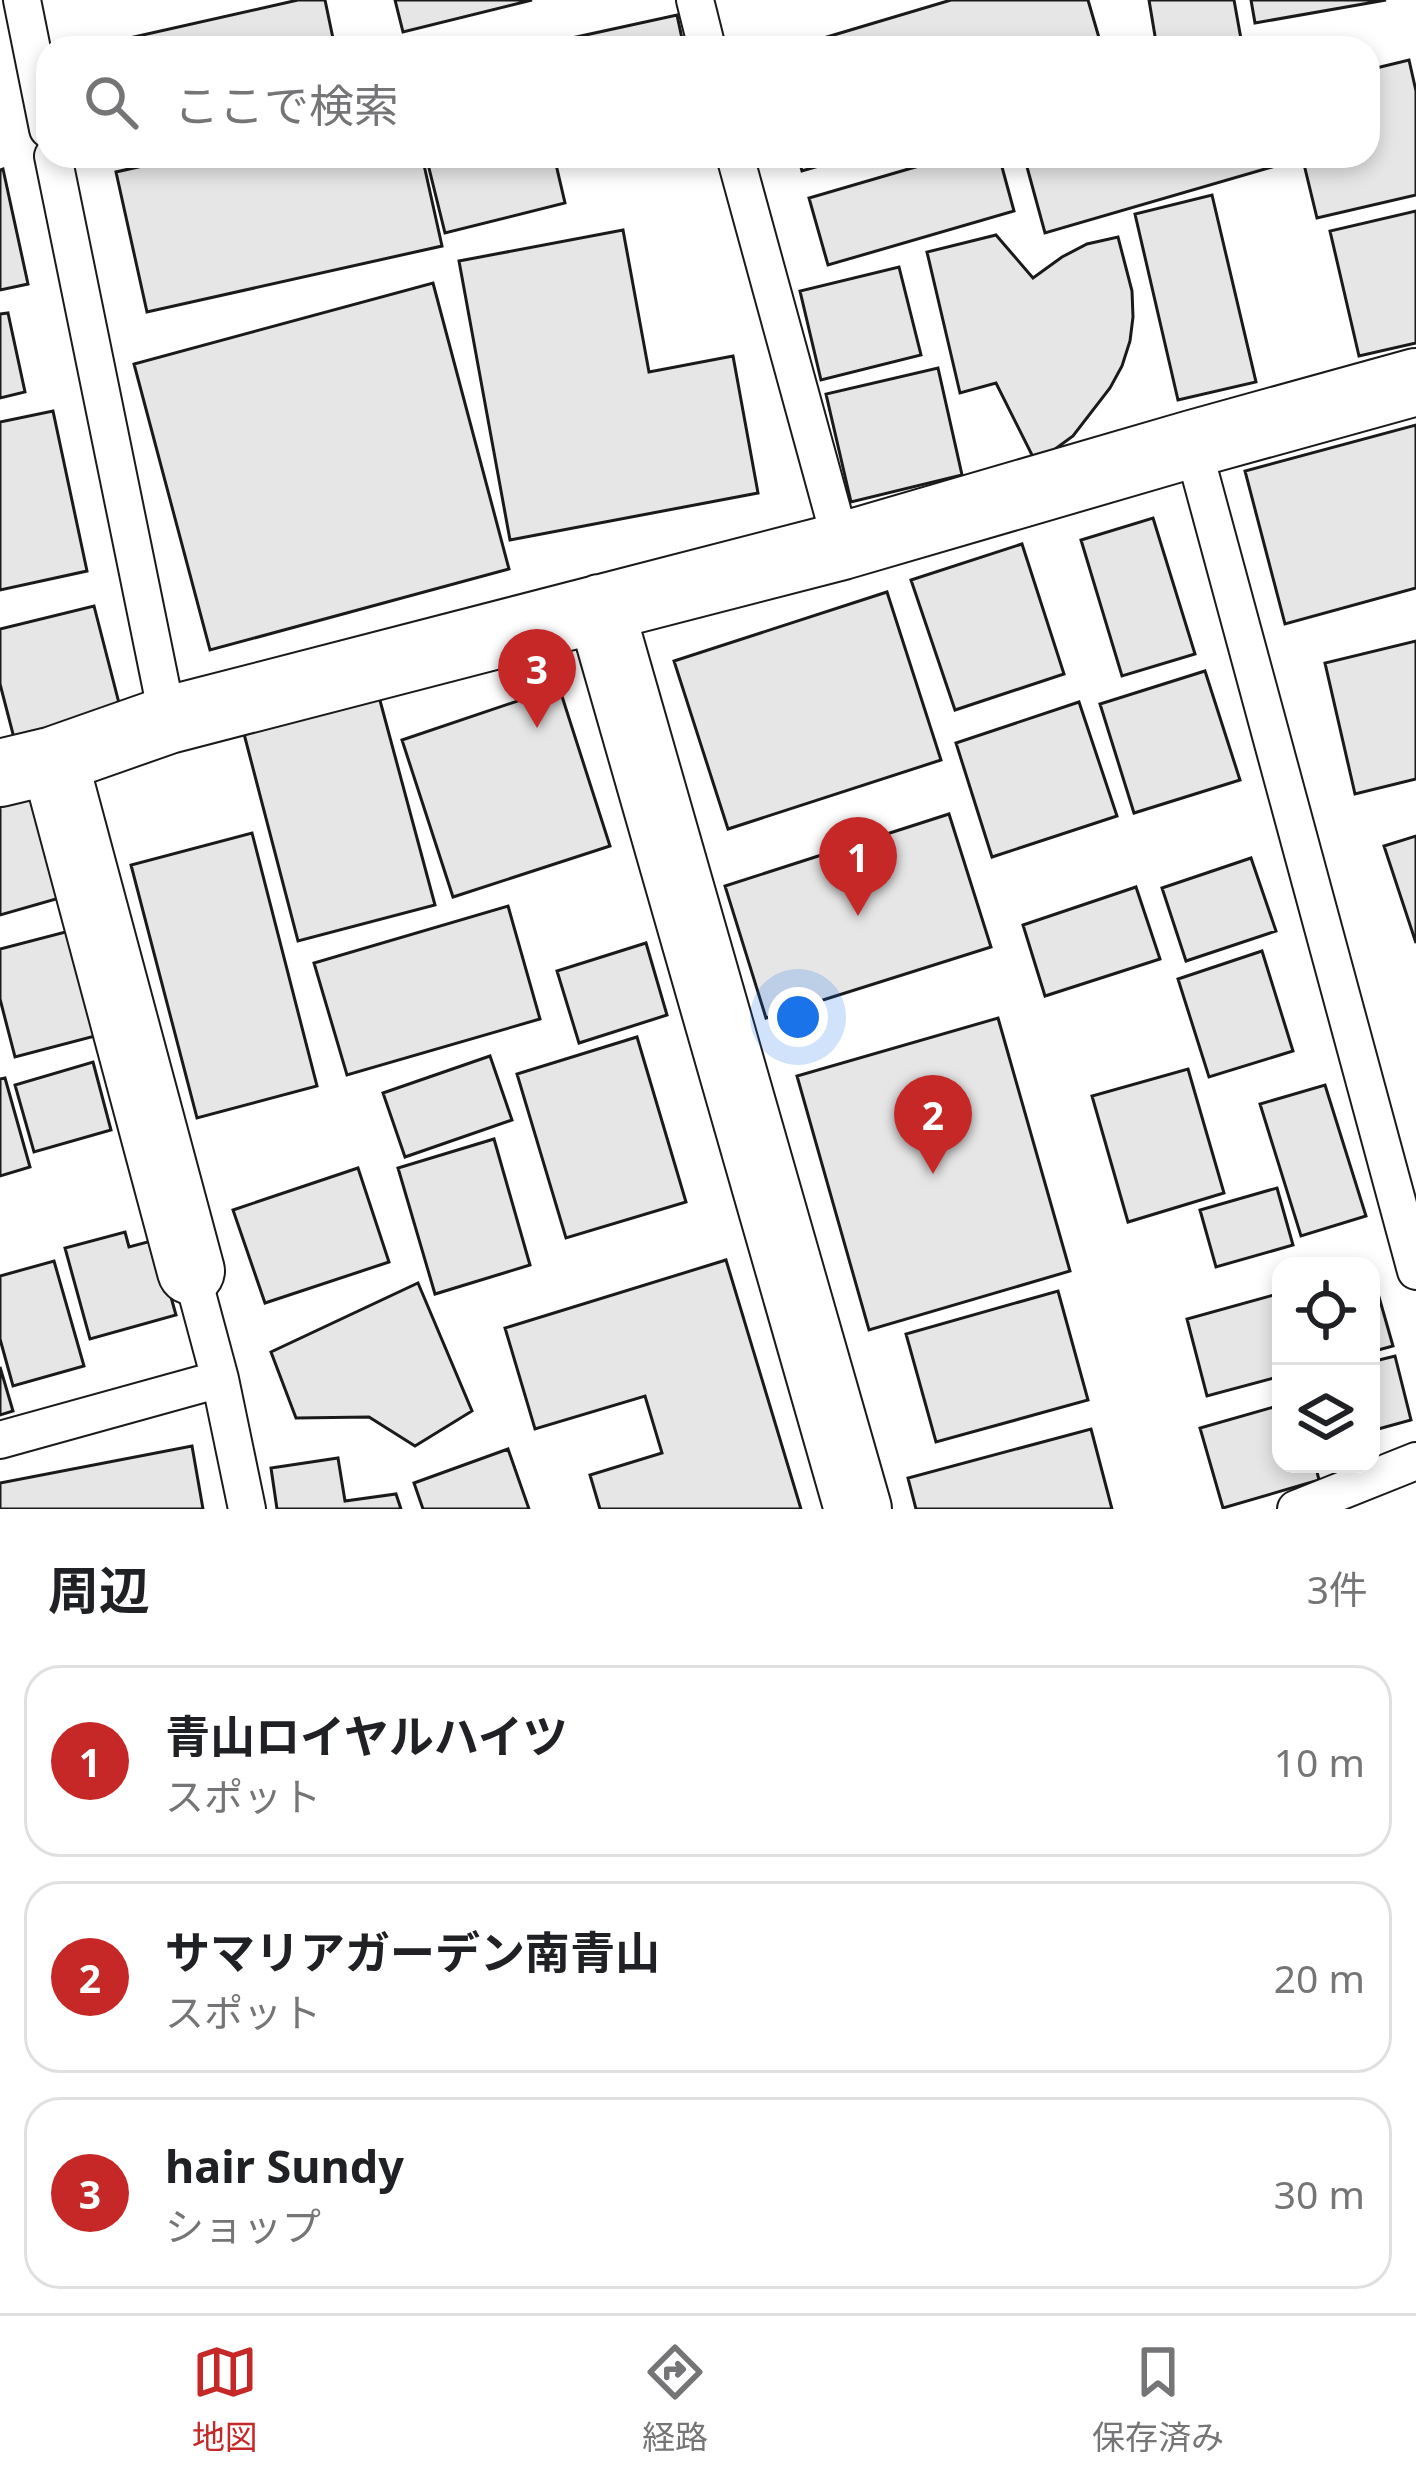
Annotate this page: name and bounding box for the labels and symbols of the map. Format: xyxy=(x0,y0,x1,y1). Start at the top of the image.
pin: 3 xyxy=(498,629,576,728)
pin: 1 xyxy=(819,817,897,916)
your location xyxy=(768,987,828,1047)
pin: 2 xyxy=(894,1075,972,1174)

